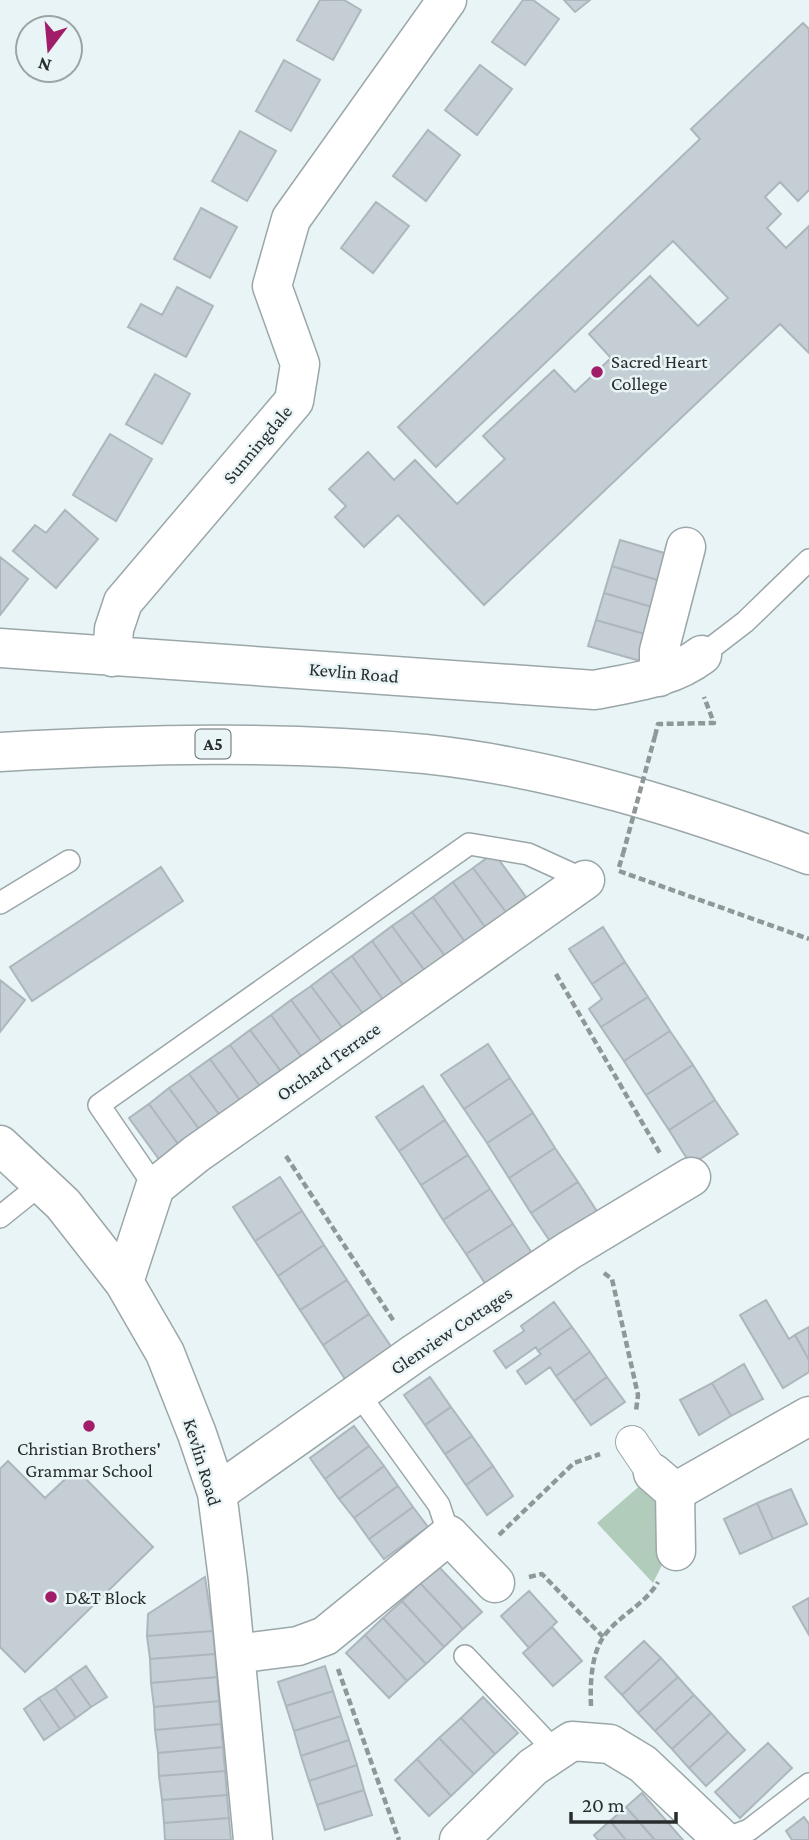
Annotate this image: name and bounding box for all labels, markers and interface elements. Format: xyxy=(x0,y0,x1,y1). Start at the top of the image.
north arrow xyxy=(14,14,84,84)
text: N xyxy=(35,53,54,77)
place label: Sacred Heart College xyxy=(611,351,708,394)
marker: Sacred Heart College xyxy=(589,364,605,380)
street label: Sunningdale xyxy=(219,401,296,488)
street label: Kevlin Road xyxy=(308,658,400,687)
road number: A5 xyxy=(196,730,230,758)
street label: Orchard Terrace xyxy=(272,1018,384,1105)
street label: Glenview Cottages xyxy=(387,1282,516,1379)
street label: Kevlin Road xyxy=(179,1416,226,1508)
marker: Christian Brothers' Grammar School xyxy=(81,1418,97,1434)
place label: Christian Brothers' Grammar School xyxy=(17,1438,161,1481)
place label: D&T Block xyxy=(65,1587,147,1608)
marker: D&T Block xyxy=(43,1589,59,1605)
scale bar xyxy=(571,1780,676,1824)
text: 20 m xyxy=(582,1793,625,1817)

